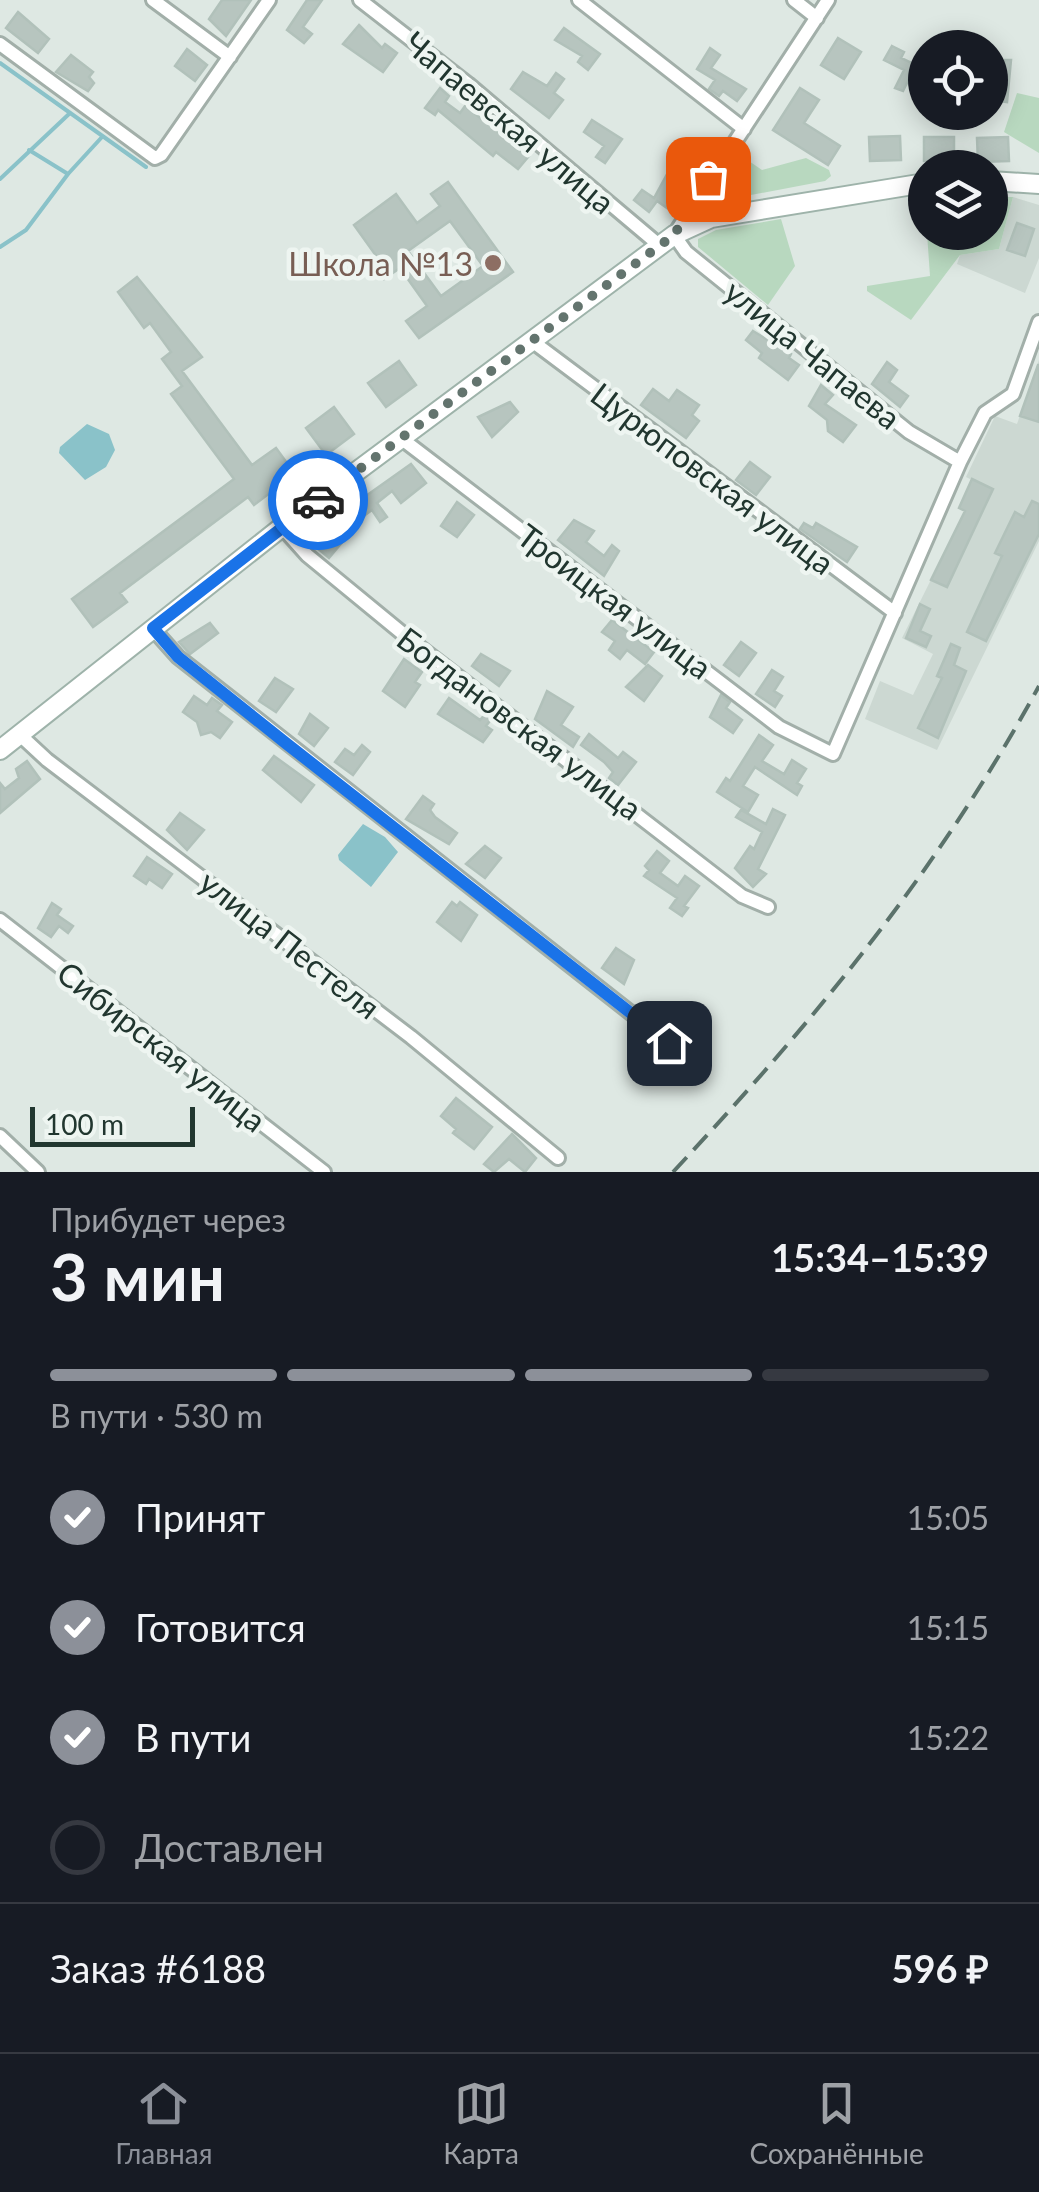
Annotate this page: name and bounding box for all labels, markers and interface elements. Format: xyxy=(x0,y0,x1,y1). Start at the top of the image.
street label: Чапаевская улица xyxy=(397,23,623,221)
map controls xyxy=(908,30,1008,250)
button: locate xyxy=(908,30,1008,130)
pin xyxy=(666,137,751,222)
button: layers xyxy=(908,150,1008,250)
icon: bag xyxy=(681,152,736,207)
place label: Школа №13 xyxy=(288,244,473,283)
marker: Школа №13 xyxy=(482,252,504,274)
street label: улица Чапаева xyxy=(717,271,909,437)
street label: Цурюповская улица xyxy=(584,374,842,582)
courier xyxy=(268,450,368,550)
icon: car xyxy=(291,473,346,528)
street label: Троицкая улица xyxy=(510,515,720,687)
street label: Богдановская улица xyxy=(390,618,650,828)
street label: улица Пестеля xyxy=(192,862,388,1026)
street label: Сибирская улица xyxy=(50,952,274,1140)
pin xyxy=(627,1001,712,1086)
icon: home xyxy=(642,1016,697,1071)
scale bar xyxy=(30,1102,195,1146)
text: 100 m xyxy=(45,1107,124,1141)
text: Прибудет через xyxy=(50,1200,286,1239)
text: 15:34–15:39 xyxy=(771,1234,989,1280)
text: 3 мин xyxy=(50,1237,225,1315)
text: В пути · 530 m xyxy=(50,1396,263,1435)
icon: check xyxy=(50,1490,105,1545)
text: Принят xyxy=(135,1494,265,1540)
text: 15:05 xyxy=(907,1498,989,1537)
icon: check xyxy=(50,1600,105,1655)
text: Готовится xyxy=(135,1604,306,1650)
text: 15:15 xyxy=(907,1608,989,1647)
icon: check xyxy=(50,1710,105,1765)
text: В пути xyxy=(135,1714,251,1760)
text: 15:22 xyxy=(907,1718,989,1757)
text: Доставлен xyxy=(135,1824,324,1870)
text: Заказ #6188 xyxy=(50,1945,266,1991)
text: 596 ₽ xyxy=(892,1945,989,1991)
tab: Главная xyxy=(115,2076,213,2170)
tab: Карта xyxy=(443,2076,519,2170)
tab: Сохранённые xyxy=(749,2076,924,2170)

